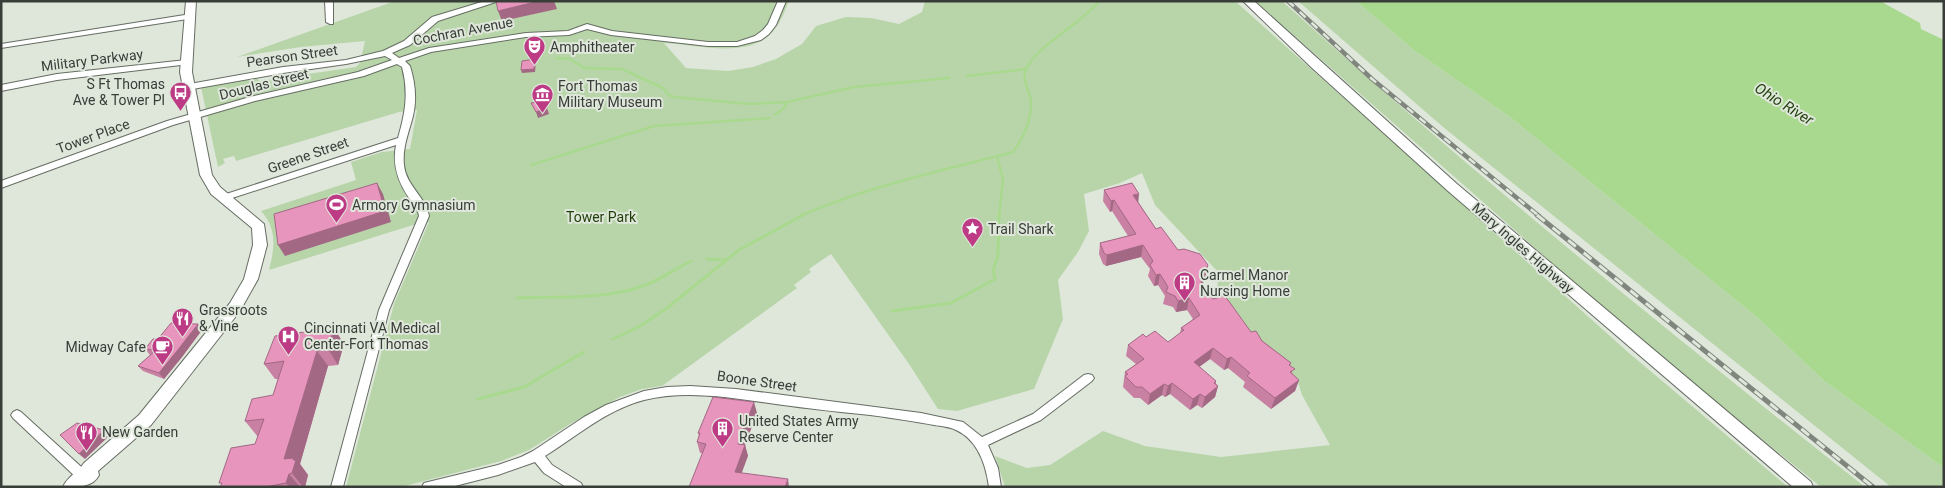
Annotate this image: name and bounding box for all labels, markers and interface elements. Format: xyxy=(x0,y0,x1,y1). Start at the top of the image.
street label: Cochran Avenue xyxy=(412,13,514,49)
theatre icon: Amphitheater xyxy=(522,35,546,66)
place label: Amphitheater xyxy=(550,39,635,55)
street label: Pearson Street xyxy=(245,42,339,70)
street label: Military Parkway xyxy=(40,46,144,74)
street label: Douglas Street xyxy=(218,65,311,103)
place label: S Ft Thomas Ave & Tower Pl xyxy=(73,76,165,108)
place label: Fort Thomas Military Museum xyxy=(558,78,662,110)
water label: Ohio River xyxy=(1751,79,1818,130)
bus stop icon: S Ft Thomas Ave & Tower Pl xyxy=(169,80,193,111)
museum icon: Fort Thomas Military Museum xyxy=(530,82,554,113)
street label: Tower Place xyxy=(54,115,132,157)
street label: Greene Street xyxy=(265,134,351,176)
sports icon: Armory Gymnasium xyxy=(324,193,348,224)
place label: Armory Gymnasium xyxy=(352,197,476,213)
street label: Mary Ingles Highway xyxy=(1469,200,1577,297)
park label: Tower Park xyxy=(566,209,637,225)
place icon: Trail Shark xyxy=(960,217,984,248)
place label: Trail Shark xyxy=(988,221,1055,237)
place label: Carmel Manor Nursing Home xyxy=(1200,267,1290,299)
building icon: Carmel Manor Nursing Home xyxy=(1172,271,1196,302)
place label: Grassroots & Vine xyxy=(199,302,267,334)
restaurant icon: Grassroots & Vine xyxy=(171,306,195,337)
place label: Cincinnati VA Medical Center-Fort Thomas xyxy=(304,320,440,352)
hospital icon: Cincinnati VA Medical Center-Fort Thomas xyxy=(276,324,300,355)
cafe icon: Midway Cafe xyxy=(150,335,174,366)
place label: Midway Cafe xyxy=(65,339,146,355)
street label: Boone Street xyxy=(716,367,798,395)
place label: United States Army Reserve Center xyxy=(739,413,859,445)
building icon: United States Army Reserve Center xyxy=(711,417,735,448)
restaurant icon: New Garden xyxy=(74,420,98,451)
place label: New Garden xyxy=(102,424,178,440)

